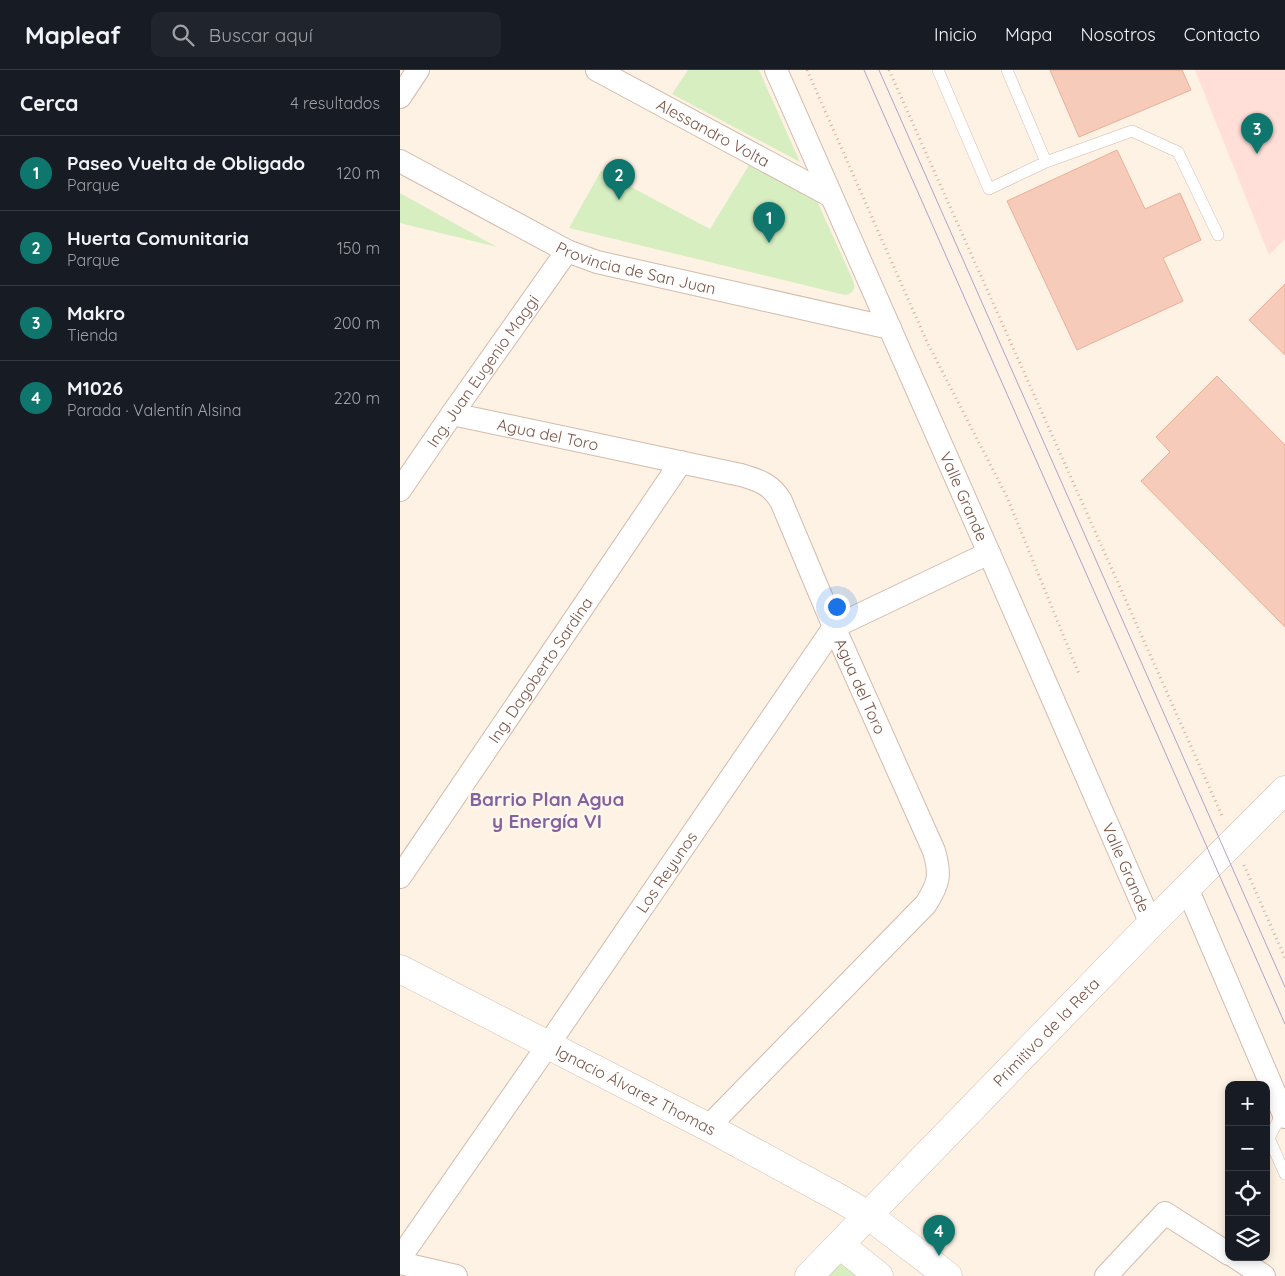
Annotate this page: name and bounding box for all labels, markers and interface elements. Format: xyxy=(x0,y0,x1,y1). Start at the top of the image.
search box xyxy=(151,12,501,57)
text: Mapleaf xyxy=(25,20,121,50)
icon: search xyxy=(169,21,197,49)
text: Buscar aquí xyxy=(209,23,313,47)
text: Inicio xyxy=(934,23,977,46)
text: Mapa xyxy=(1005,23,1053,46)
text: Nosotros xyxy=(1081,23,1156,46)
text: Contacto xyxy=(1184,23,1260,46)
text: Cerca xyxy=(20,90,78,116)
text: 4 resultados xyxy=(290,93,380,113)
street label: Alessandro Volta xyxy=(653,94,773,171)
pin: 3 xyxy=(1241,113,1273,154)
text: Paseo Vuelta de Obligado xyxy=(67,151,305,175)
pin: 2 xyxy=(603,159,635,200)
text: 1 xyxy=(33,163,39,183)
text: 120 m xyxy=(337,163,380,183)
text: Parque xyxy=(67,175,120,195)
pin: 1 xyxy=(753,202,785,243)
text: Huerta Comunitaria xyxy=(67,226,249,250)
street label: Provincia de San Juan xyxy=(553,237,718,298)
text: 2 xyxy=(31,238,41,258)
text: 150 m xyxy=(337,238,380,258)
text: Parque xyxy=(67,250,120,270)
street label: Ing. Juan Eugenio Maggi xyxy=(422,291,543,451)
text: Makro xyxy=(67,301,125,325)
text: 3 xyxy=(32,313,40,333)
text: 200 m xyxy=(333,313,380,333)
text: Tienda xyxy=(67,325,118,345)
text: M1026 xyxy=(67,376,123,400)
text: 4 xyxy=(31,388,41,408)
text: 220 m xyxy=(334,388,380,408)
text: Parada · Valentín Alsina xyxy=(67,400,241,420)
street label: Agua del Toro xyxy=(495,414,600,455)
street label: Valle Grande xyxy=(936,449,992,544)
street label: Ing. Dagoberto Sardina xyxy=(484,593,597,747)
your location xyxy=(824,594,850,620)
street label: Agua del Toro xyxy=(830,635,891,737)
district label: Barrio Plan Agua y Energía VI xyxy=(470,787,624,833)
street label: Valle Grande xyxy=(1098,820,1155,915)
street label: Los Reyunos xyxy=(631,827,701,917)
street label: Primitivo de la Reta xyxy=(989,973,1103,1091)
street label: Ignacio Álvarez Thomas xyxy=(552,1041,720,1139)
map controls xyxy=(1225,1081,1270,1261)
button: + xyxy=(1225,1081,1270,1126)
button: − xyxy=(1225,1126,1270,1171)
button: locate xyxy=(1225,1171,1270,1216)
pin: 4 xyxy=(923,1215,955,1256)
button: layers xyxy=(1225,1216,1270,1261)

